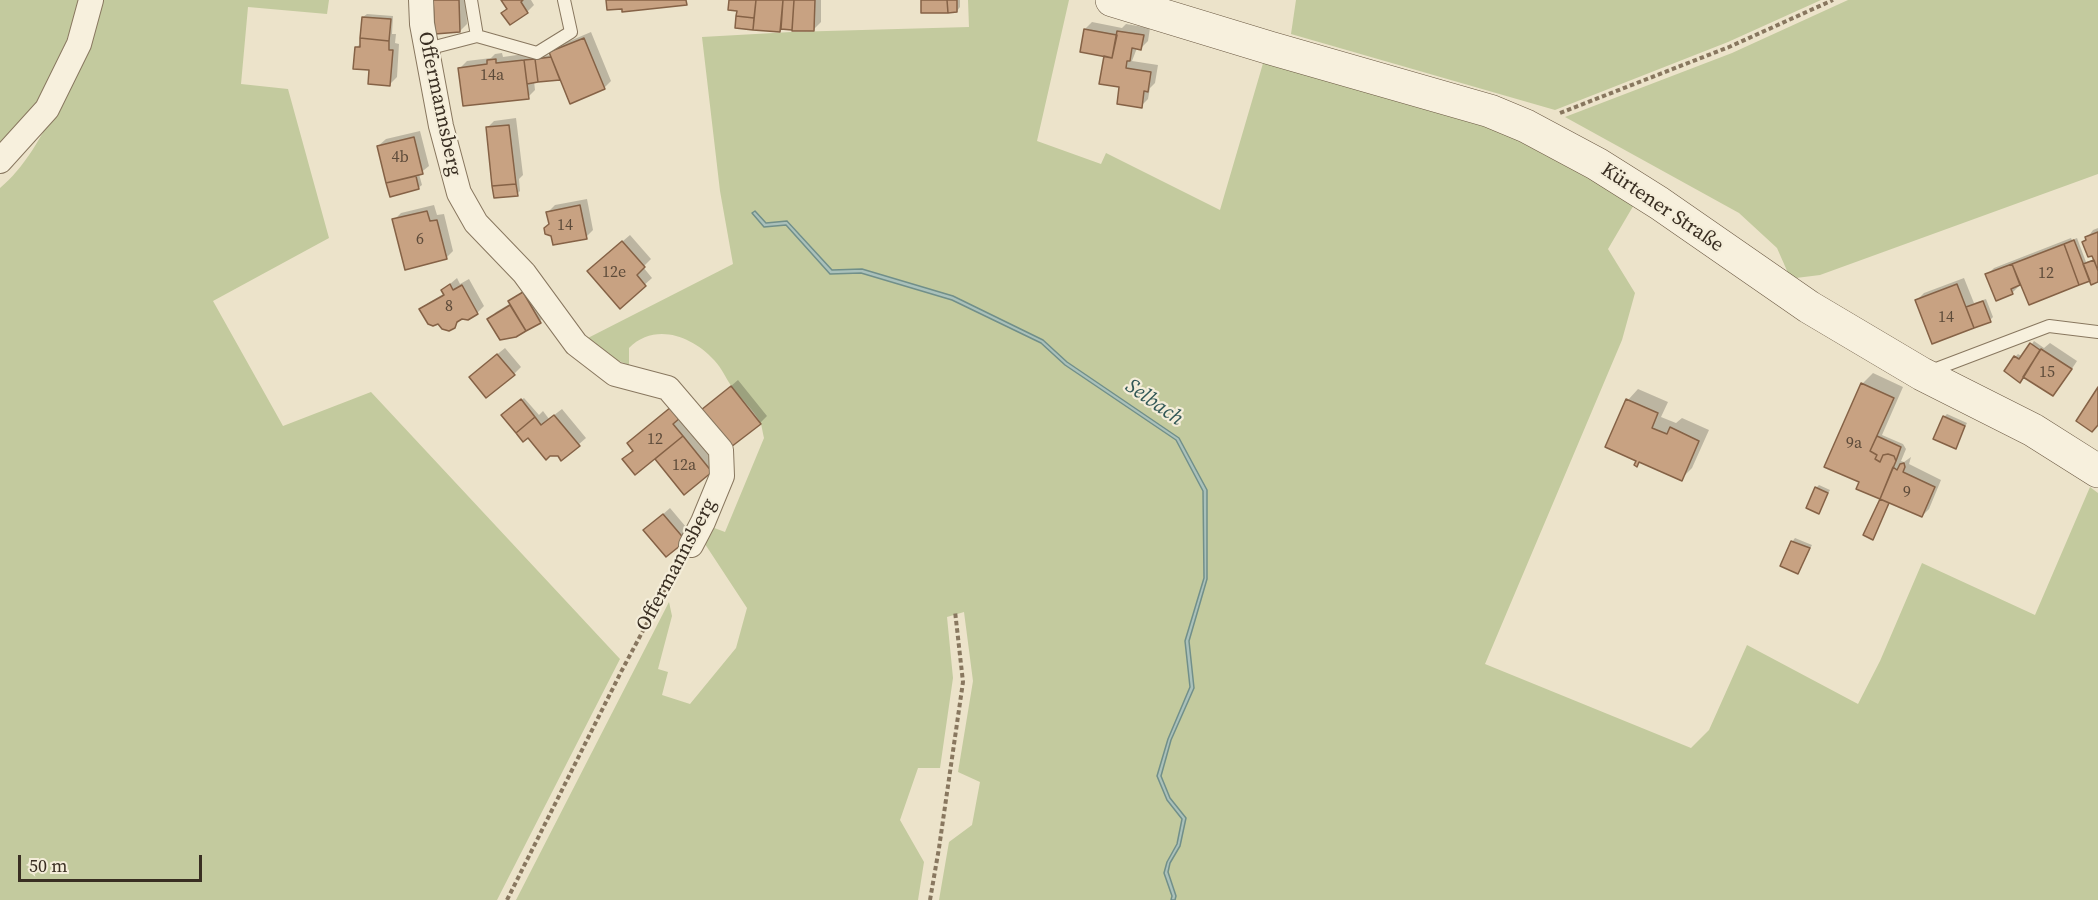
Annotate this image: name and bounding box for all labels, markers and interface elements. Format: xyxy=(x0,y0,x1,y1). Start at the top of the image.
street label: Offermannsberg xyxy=(412,30,466,178)
house number: 14a xyxy=(480,66,504,86)
house number: 4b xyxy=(391,148,409,168)
street label: Kürtener Straße xyxy=(1596,158,1728,258)
house number: 14 xyxy=(557,216,573,236)
house number: 6 xyxy=(416,230,424,250)
house number: 12e xyxy=(602,263,626,283)
house number: 12 xyxy=(2038,264,2054,284)
house number: 8 xyxy=(445,297,453,317)
house number: 14 xyxy=(1938,308,1954,328)
house number: 15 xyxy=(2039,363,2055,383)
water label: Selbach xyxy=(1120,374,1188,432)
house number: 12 xyxy=(647,430,663,450)
house number: 9a xyxy=(1846,434,1862,454)
house number: 12a xyxy=(672,456,696,476)
house number: 9 xyxy=(1903,483,1911,503)
street label: Offermannsberg xyxy=(632,495,722,635)
scale bar xyxy=(21,843,206,881)
text: 50 m xyxy=(29,853,67,878)

